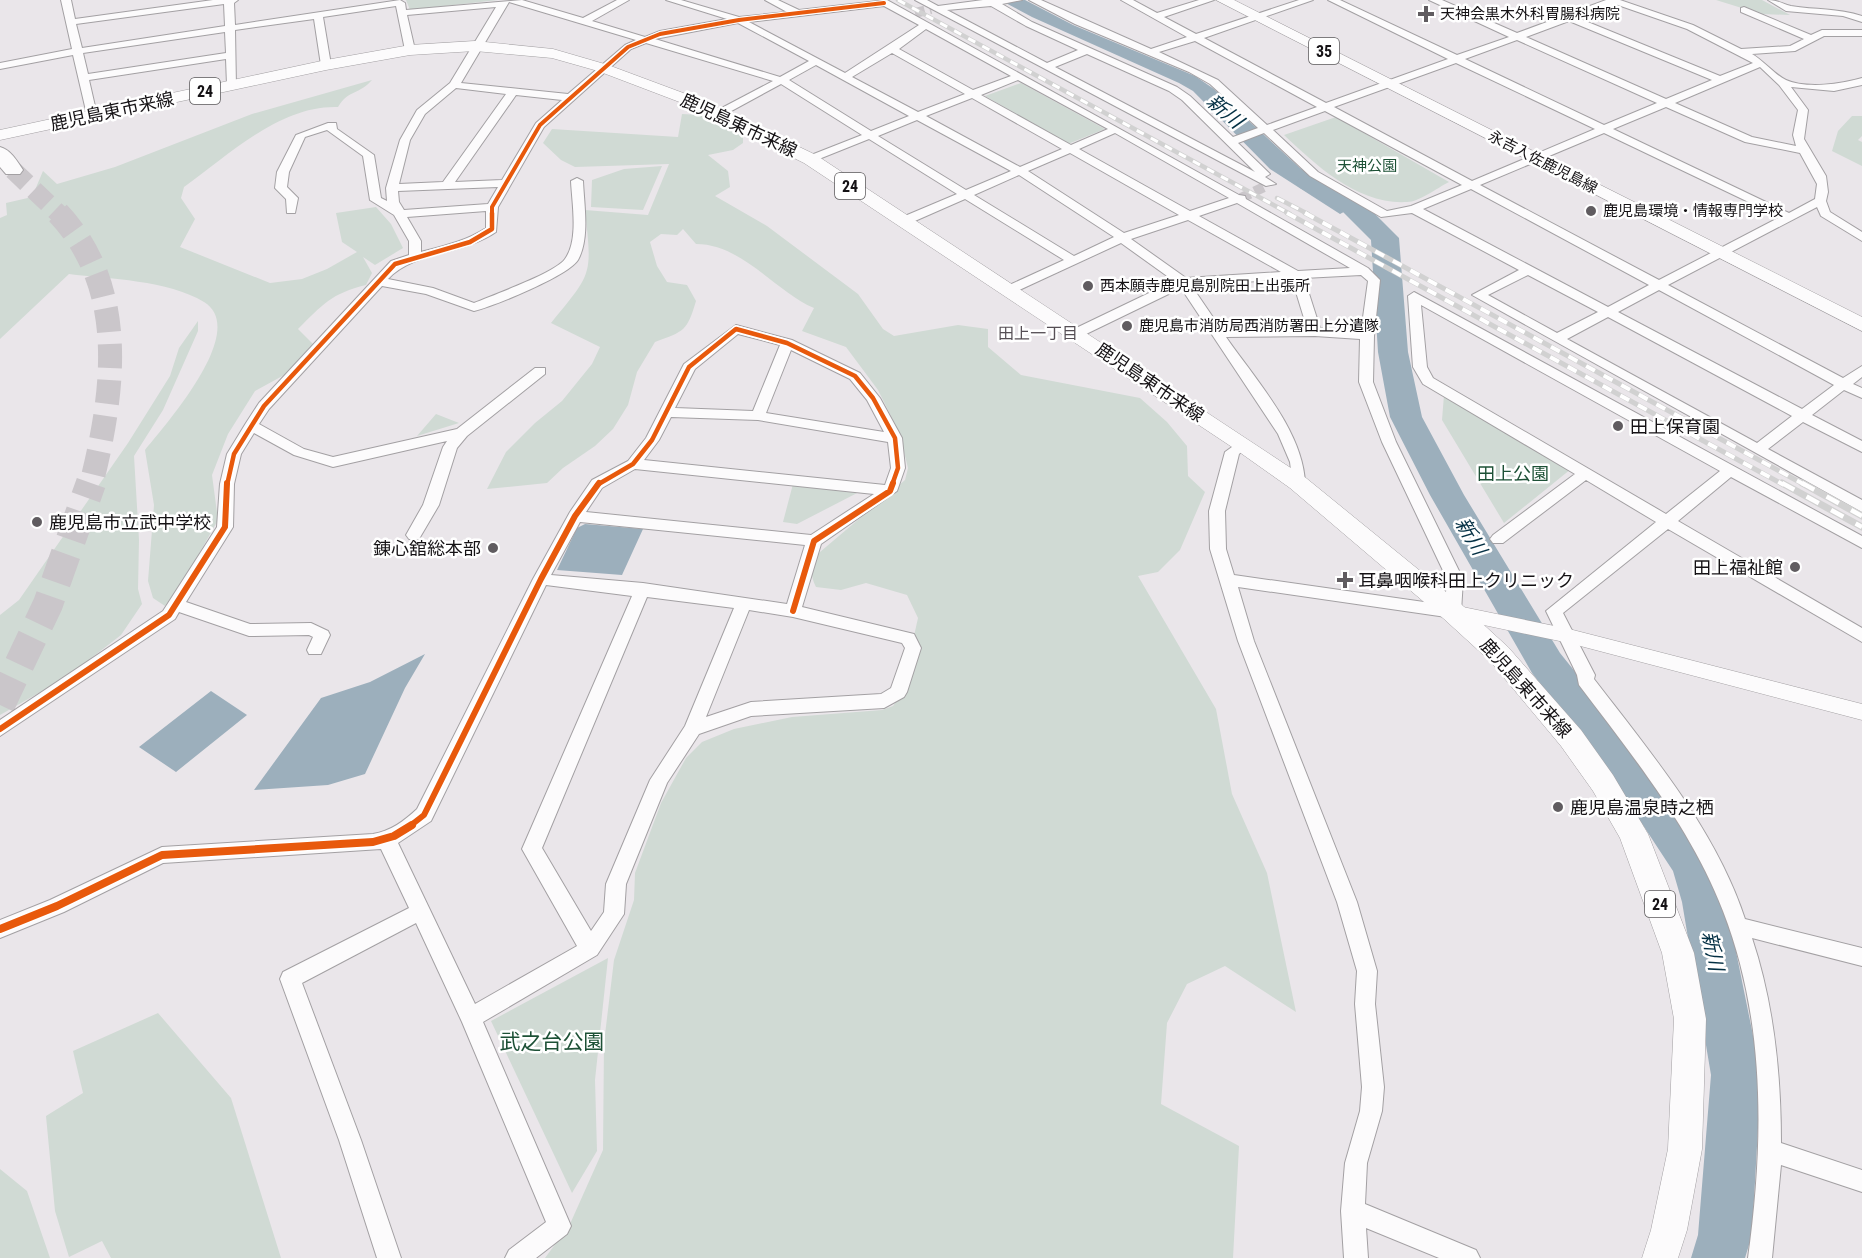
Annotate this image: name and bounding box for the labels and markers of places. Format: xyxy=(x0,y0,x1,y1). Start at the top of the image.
marker: 天神会黒木外科胃腸科病院 xyxy=(1417,5,1435,23)
place label: 天神会黒木外科胃腸科病院 xyxy=(1440,5,1620,23)
place label: 鹿児島環境・情報専門学校 xyxy=(1603,202,1783,220)
marker: 鹿児島環境・情報専門学校 xyxy=(1584,204,1598,218)
place label: 西本願寺鹿児島別院田上出張所 xyxy=(1100,277,1310,295)
marker: 西本願寺鹿児島別院田上出張所 xyxy=(1081,279,1095,293)
place label: 鹿児島市消防局西消防署田上分遣隊 xyxy=(1139,317,1379,335)
marker: 鹿児島市消防局西消防署田上分遣隊 xyxy=(1120,319,1134,333)
place label: 田上保育園 xyxy=(1630,416,1720,437)
marker: 田上保育園 xyxy=(1611,419,1625,433)
place label: 鹿児島市立武中学校 xyxy=(49,512,211,533)
marker: 鹿児島市立武中学校 xyxy=(30,515,44,529)
place label: 錬心舘総本部 xyxy=(373,538,481,559)
marker: 錬心舘総本部 xyxy=(486,541,500,555)
place label: 田上福祉館 xyxy=(1693,557,1783,578)
marker: 田上福祉館 xyxy=(1788,560,1802,574)
place label: 耳鼻咽喉科田上クリニック xyxy=(1358,570,1574,591)
marker: 耳鼻咽喉科田上クリニック xyxy=(1336,571,1354,589)
place label: 鹿児島温泉時之栖 xyxy=(1570,797,1714,818)
marker: 鹿児島温泉時之栖 xyxy=(1551,800,1565,814)

